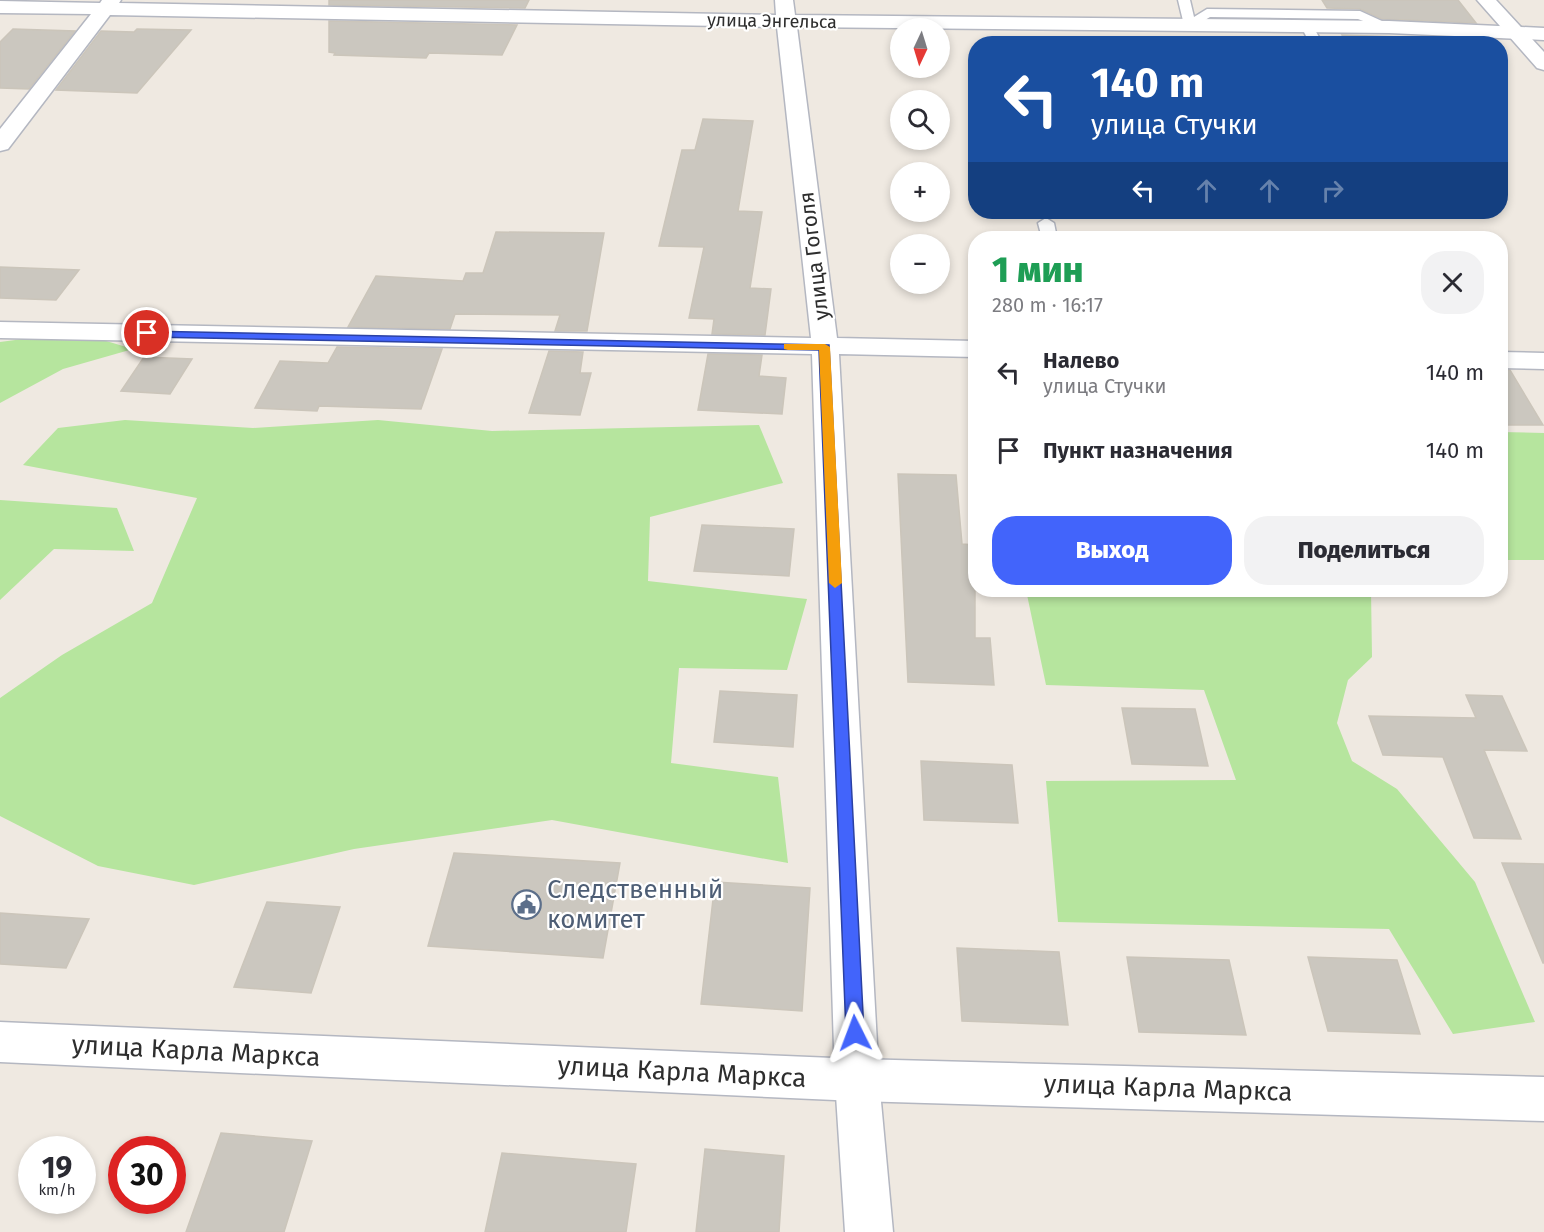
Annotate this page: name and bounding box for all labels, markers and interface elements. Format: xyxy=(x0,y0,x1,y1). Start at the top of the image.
street label: улица Энгельса xyxy=(707,9,837,33)
north arrow xyxy=(890,18,950,78)
map controls xyxy=(890,18,950,294)
text: 140 m xyxy=(1091,58,1204,108)
icon: left xyxy=(992,60,1070,138)
button: search xyxy=(890,90,950,150)
text: улица Стучки xyxy=(1091,109,1258,141)
button: + xyxy=(890,162,950,222)
icon: left xyxy=(1127,174,1160,207)
icon: ahead xyxy=(1190,174,1223,207)
icon: ahead xyxy=(1253,174,1286,207)
icon: right xyxy=(1316,174,1349,207)
street label: улица Гоголя xyxy=(793,190,835,322)
button: − xyxy=(890,234,950,294)
text: 1 мин xyxy=(992,248,1084,292)
button: close xyxy=(1421,251,1484,314)
text: 280 m · 16:17 xyxy=(992,293,1103,317)
pin xyxy=(121,307,172,358)
icon: arrive xyxy=(130,316,163,349)
text: Налево xyxy=(1043,347,1119,374)
icon: left xyxy=(992,356,1025,389)
text: 140 m xyxy=(1426,359,1484,386)
text: улица Стучки xyxy=(1043,374,1167,398)
icon: arrive xyxy=(992,434,1025,467)
text: Пункт назначения xyxy=(1043,437,1233,464)
text: 140 m xyxy=(1426,437,1484,464)
button: Выход xyxy=(992,516,1232,585)
button: Поделиться xyxy=(1244,516,1484,585)
place label: Следственный комитет xyxy=(547,874,723,935)
public building icon: Следственный комитет xyxy=(510,888,542,920)
position arrow xyxy=(823,1001,887,1065)
street label: улица Карла Маркса xyxy=(71,1029,321,1073)
street label: улица Карла Маркса xyxy=(557,1050,807,1094)
street label: улица Карла Маркса xyxy=(1043,1068,1293,1108)
speed limit sign: 30 xyxy=(108,1136,186,1214)
text: 19 xyxy=(42,1150,72,1186)
text: km/h xyxy=(38,1181,76,1199)

